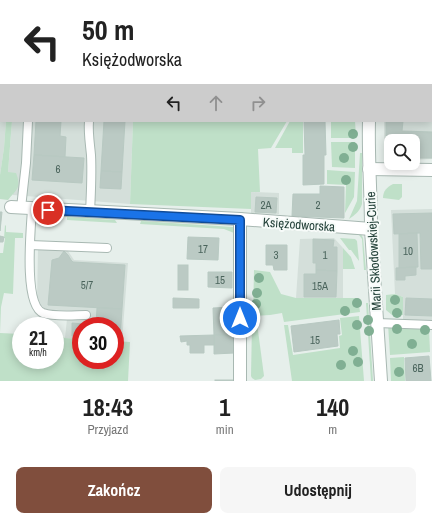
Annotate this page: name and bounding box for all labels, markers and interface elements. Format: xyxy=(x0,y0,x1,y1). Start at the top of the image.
text: 50 m xyxy=(82,11,134,49)
icon: left xyxy=(16,16,68,68)
text: Księżodworska xyxy=(82,47,182,72)
icon: left xyxy=(163,92,185,114)
icon: ahead xyxy=(205,92,227,114)
icon: right xyxy=(247,92,269,114)
map controls xyxy=(384,134,420,170)
button: search xyxy=(384,134,420,170)
house number: 6 xyxy=(55,162,61,176)
street label: Marii Skłodowskiej-Curie xyxy=(362,191,385,311)
pin xyxy=(31,193,65,227)
house number: 2A xyxy=(260,198,272,212)
house number: 2 xyxy=(315,198,321,212)
icon: arrive xyxy=(37,199,59,221)
street label: Księżodworska xyxy=(262,213,336,236)
house number: 17 xyxy=(198,242,208,256)
house number: 10 xyxy=(403,244,413,258)
house number: 3 xyxy=(273,248,279,262)
house number: 1 xyxy=(322,248,328,262)
house number: 15 xyxy=(215,273,225,287)
house number: 5/7 xyxy=(81,278,93,292)
house number: 15A xyxy=(312,279,329,293)
position arrow xyxy=(219,297,261,339)
speed limit sign: 30 xyxy=(72,317,124,369)
text: 21 xyxy=(29,324,47,351)
house number: 15 xyxy=(310,333,320,347)
text: km/h xyxy=(29,346,47,359)
house number: 6B xyxy=(412,361,424,375)
text: 18:43 xyxy=(83,391,133,423)
text: 1 xyxy=(219,391,230,423)
text: 140 xyxy=(316,391,349,423)
text: Przyjazd xyxy=(87,421,128,438)
text: min xyxy=(216,421,234,438)
text: m xyxy=(328,421,337,438)
button: Zakończ xyxy=(16,467,212,513)
button: Udostępnij xyxy=(220,467,416,513)

